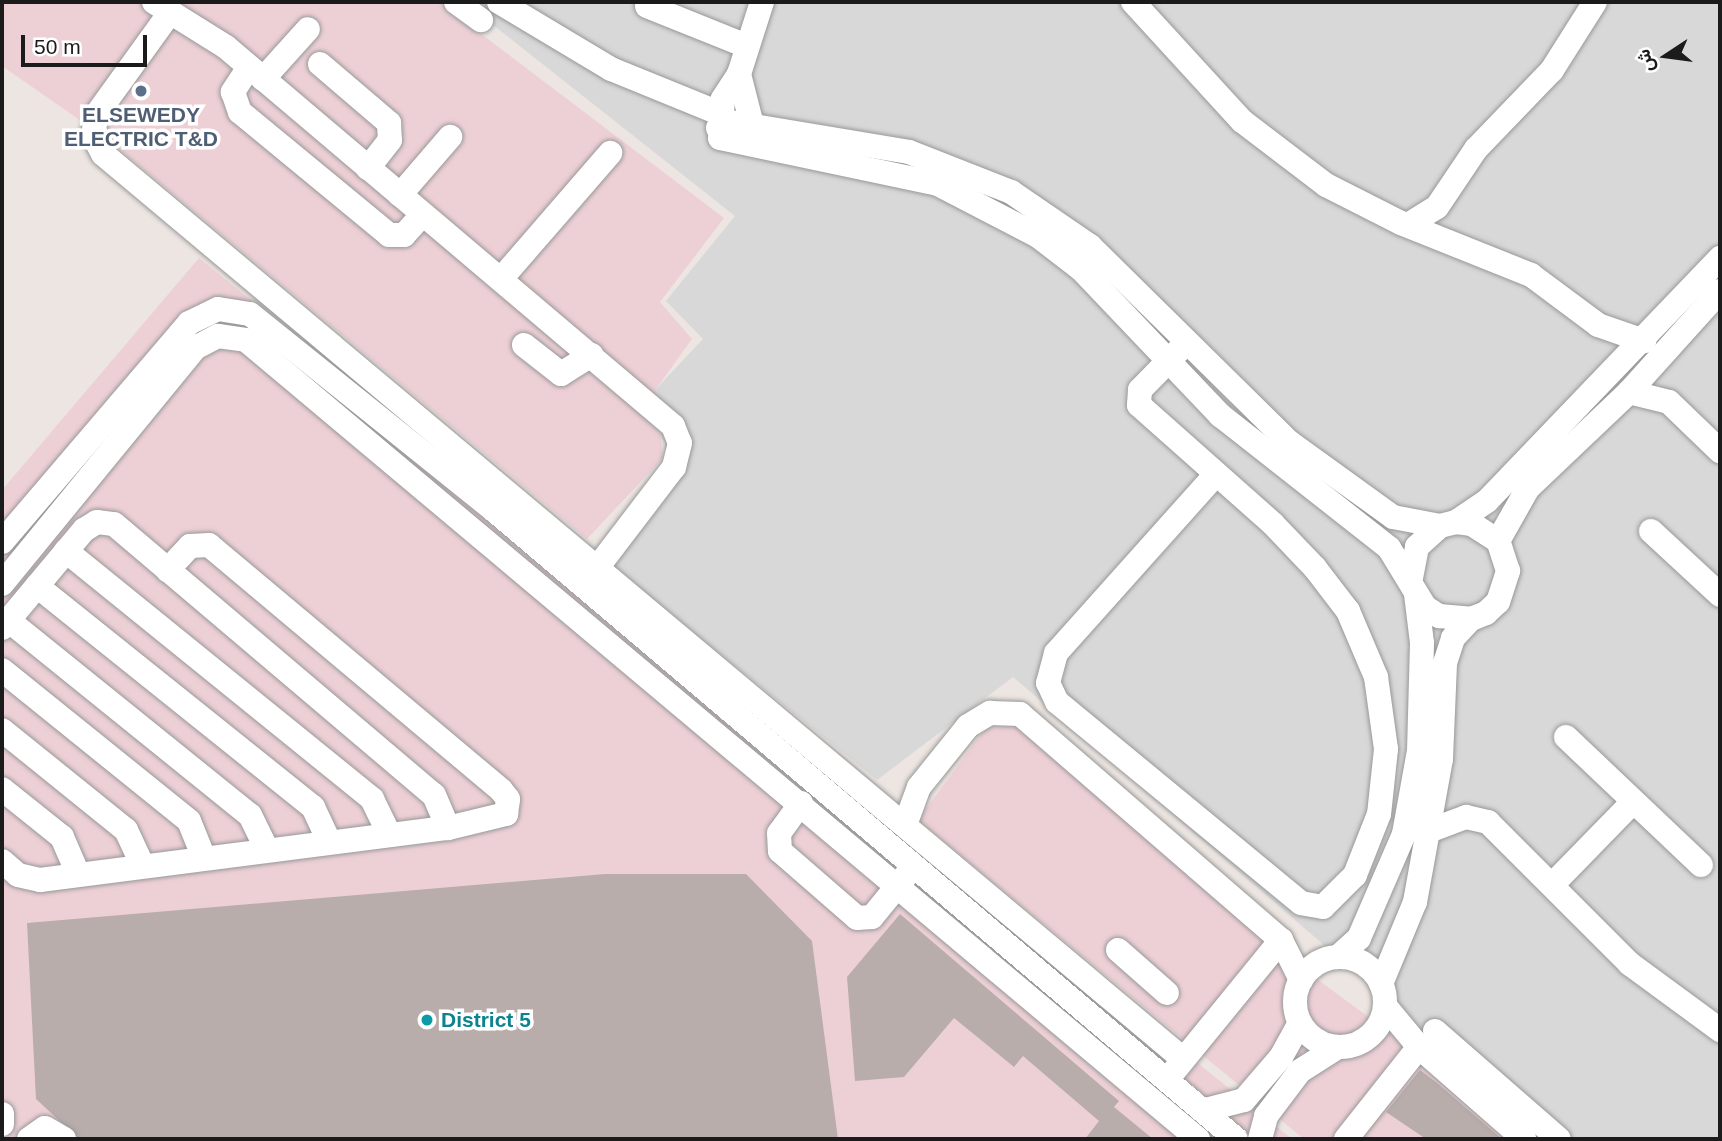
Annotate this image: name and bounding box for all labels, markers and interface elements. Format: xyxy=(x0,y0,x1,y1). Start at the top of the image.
scale bar xyxy=(24,21,150,65)
north arrow xyxy=(1631,21,1701,91)
text: 50 m xyxy=(34,35,81,58)
text: ش xyxy=(1632,47,1658,74)
marker: ELSEWEDY ELECTRIC T&D xyxy=(133,83,149,99)
place label: ELSEWEDY ELECTRIC T&D xyxy=(64,102,218,152)
place label: District 5 xyxy=(441,1007,531,1033)
marker: District 5 xyxy=(419,1012,435,1028)

